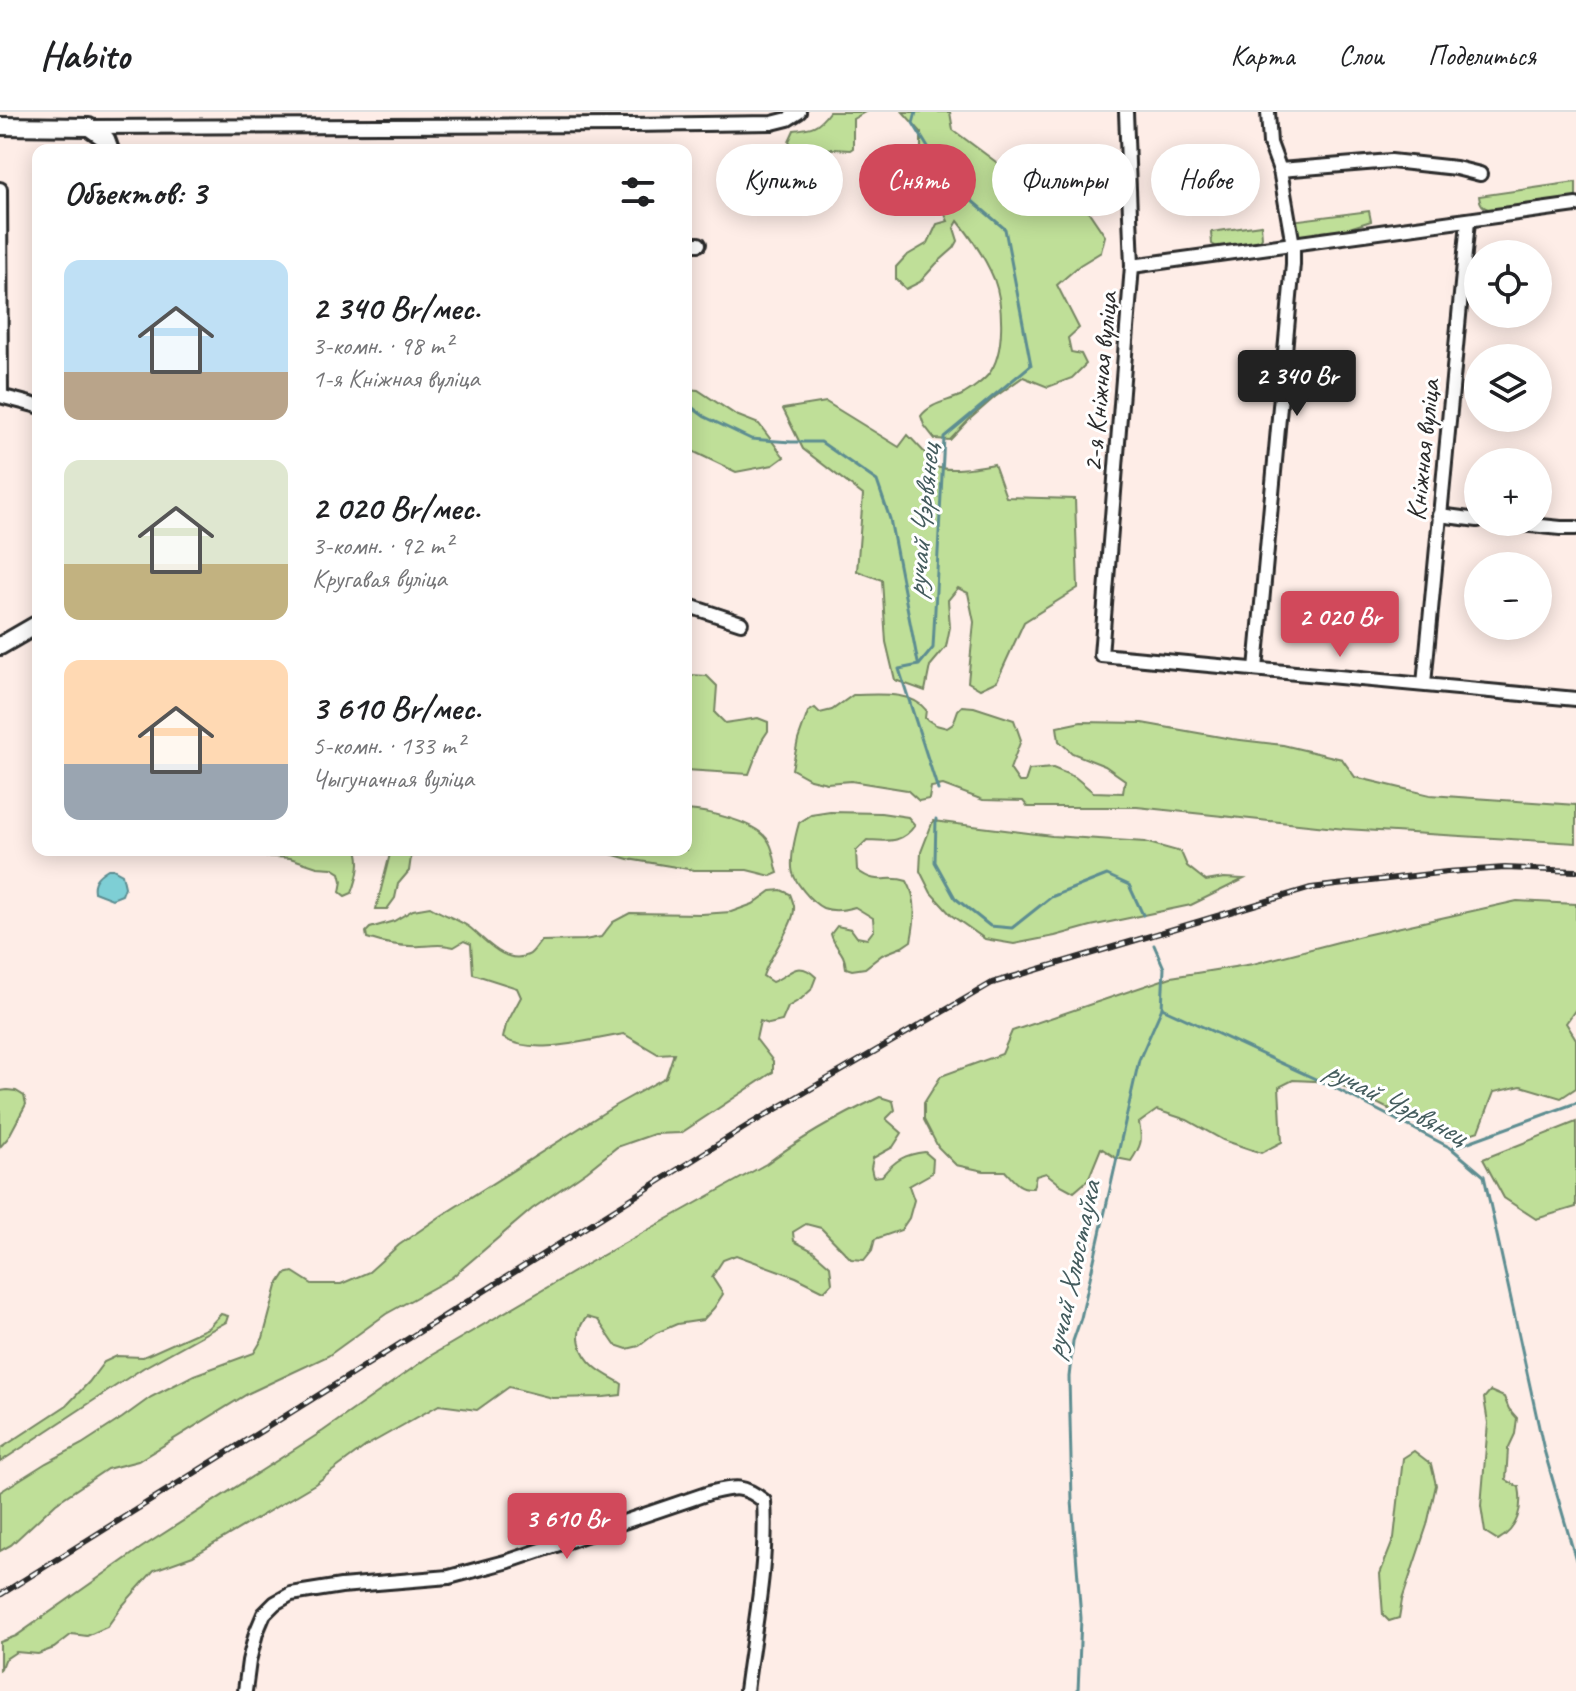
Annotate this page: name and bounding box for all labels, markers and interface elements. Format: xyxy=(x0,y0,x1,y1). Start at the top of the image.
text: Habito xyxy=(40,32,129,79)
text: Карта xyxy=(1231,38,1295,73)
text: Слои xyxy=(1339,38,1384,73)
text: Поделиться xyxy=(1428,38,1536,73)
chip: Купить xyxy=(716,144,843,216)
chip: Снять xyxy=(859,144,976,216)
chip: Фильтры xyxy=(992,144,1135,216)
chip: Новое xyxy=(1151,144,1260,216)
icon: filters xyxy=(616,170,660,214)
text: Объектов: 3 xyxy=(64,171,206,214)
map controls xyxy=(1464,240,1552,640)
button: locate xyxy=(1464,240,1552,328)
text: 2 340 Br/мес. xyxy=(312,286,480,329)
street label: 2-я Кніжная вуліца xyxy=(1074,289,1125,473)
icon: home xyxy=(128,292,224,388)
text: 3-комн. · 98 m² xyxy=(312,329,452,362)
button: layers xyxy=(1464,344,1552,432)
pin: 2 340 Br xyxy=(1214,350,1380,418)
text: 2 340 Br xyxy=(1256,359,1338,392)
text: 1-я Кніжная вуліца xyxy=(312,362,480,395)
street label: Кніжная вуліца xyxy=(1398,376,1447,522)
water label: ручай Чэрвянец xyxy=(896,439,948,600)
button: + xyxy=(1464,448,1552,536)
text: 2 020 Br/мес. xyxy=(312,486,480,529)
icon: home xyxy=(128,492,224,588)
text: 3-комн. · 92 m² xyxy=(312,529,452,562)
button: − xyxy=(1464,552,1552,640)
text: Кругавая вуліца xyxy=(312,562,447,595)
pin: 2 020 Br xyxy=(1257,591,1423,659)
text: 2 020 Br xyxy=(1299,600,1381,633)
text: 3 610 Br/мес. xyxy=(312,686,481,729)
icon: home xyxy=(128,692,224,788)
text: 5-комн. · 133 m² xyxy=(312,729,464,762)
text: Чыгуначная вуліца xyxy=(312,762,474,795)
water label: ручай Чэрвянец xyxy=(1318,1050,1476,1155)
water label: ручай Хлюстаўка xyxy=(1035,1175,1110,1363)
pin: 3 610 Br xyxy=(484,1493,650,1561)
text: 3 610 Br xyxy=(526,1502,608,1535)

